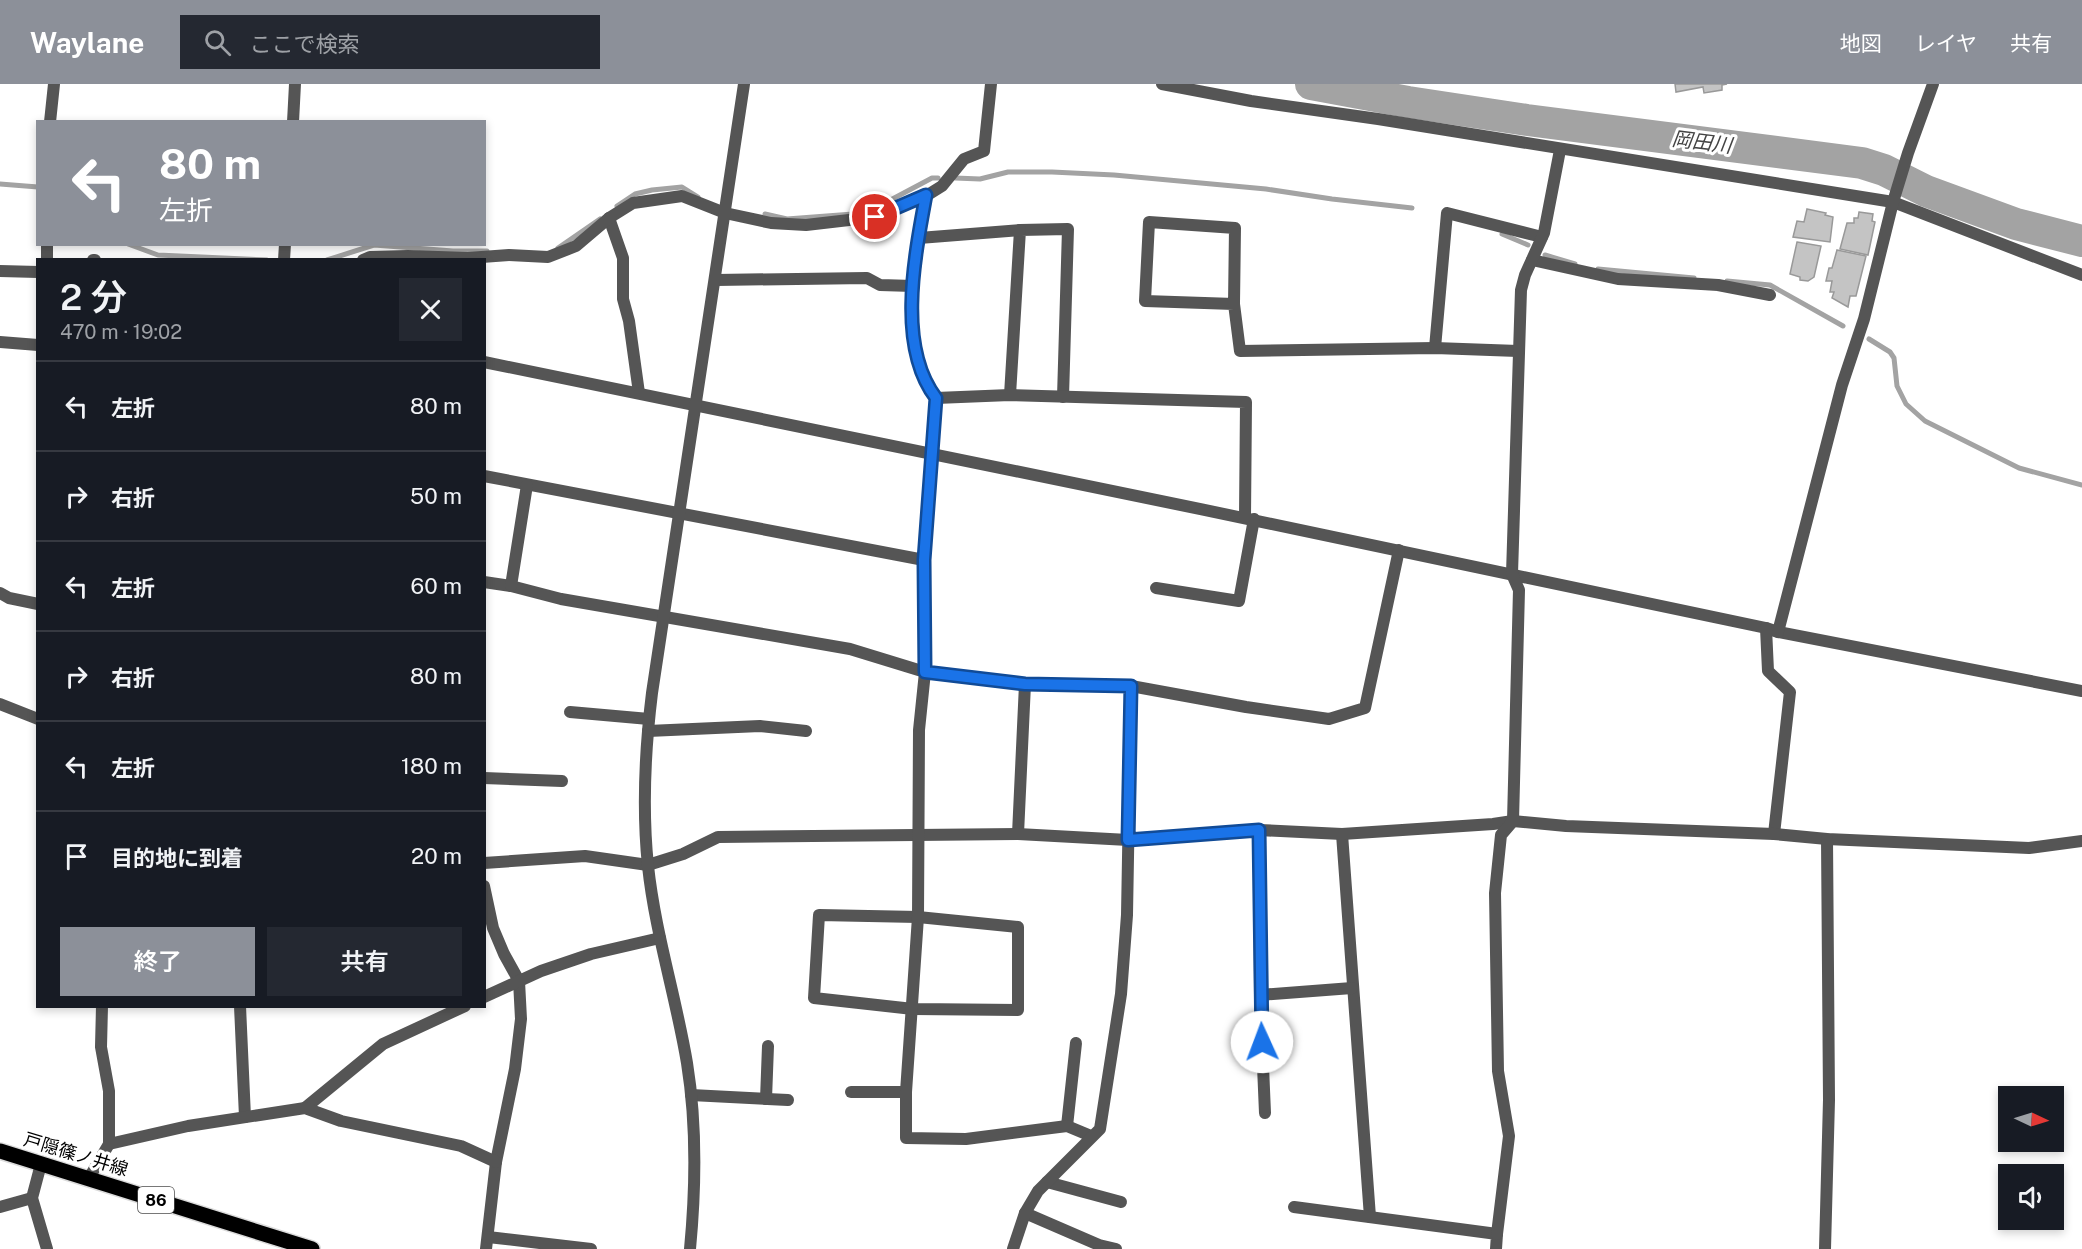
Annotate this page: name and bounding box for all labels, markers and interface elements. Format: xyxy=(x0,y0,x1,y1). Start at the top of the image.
search box xyxy=(180,15,600,69)
text: Waylane xyxy=(30,26,144,59)
icon: search xyxy=(201,26,234,59)
text: ここで検索 xyxy=(249,31,359,57)
text: 地図 xyxy=(1840,31,1882,56)
text: レイヤ xyxy=(1915,31,1977,56)
text: 共有 xyxy=(2010,31,2052,56)
water label: 岡田川 xyxy=(1671,126,1735,158)
text: 80 m xyxy=(159,139,261,188)
icon: left xyxy=(60,144,138,222)
pin xyxy=(849,191,900,242)
text: 左折 xyxy=(159,194,213,226)
icon: arrive xyxy=(858,200,891,233)
text: 2 分 xyxy=(60,276,127,318)
button: close xyxy=(399,278,462,341)
text: 470 m · 19:02 xyxy=(60,320,182,344)
icon: left xyxy=(60,390,93,423)
text: 80 m xyxy=(410,393,462,419)
text: 左折 xyxy=(111,395,155,421)
icon: right xyxy=(60,480,93,513)
text: 50 m xyxy=(410,483,462,509)
text: 右折 xyxy=(111,485,155,511)
icon: left xyxy=(60,570,93,603)
text: 60 m xyxy=(411,573,462,599)
text: 左折 xyxy=(111,575,155,601)
icon: right xyxy=(60,660,93,693)
text: 80 m xyxy=(410,663,462,689)
text: 右折 xyxy=(111,665,155,691)
icon: left xyxy=(60,750,93,783)
text: 180 m xyxy=(401,753,462,779)
text: 左折 xyxy=(111,755,155,781)
icon: arrive xyxy=(60,840,93,873)
text: 20 m xyxy=(411,843,462,869)
text: 目的地に到着 xyxy=(111,845,243,871)
button: 終了 xyxy=(60,927,255,996)
button: 共有 xyxy=(267,927,462,996)
position arrow xyxy=(1230,1010,1294,1074)
north arrow xyxy=(1998,1086,2064,1152)
map controls xyxy=(1998,1086,2064,1230)
street label: 戸隠篠ノ井線 xyxy=(21,1128,131,1180)
button: sound xyxy=(1998,1164,2064,1230)
road number: 86 xyxy=(138,1187,174,1213)

